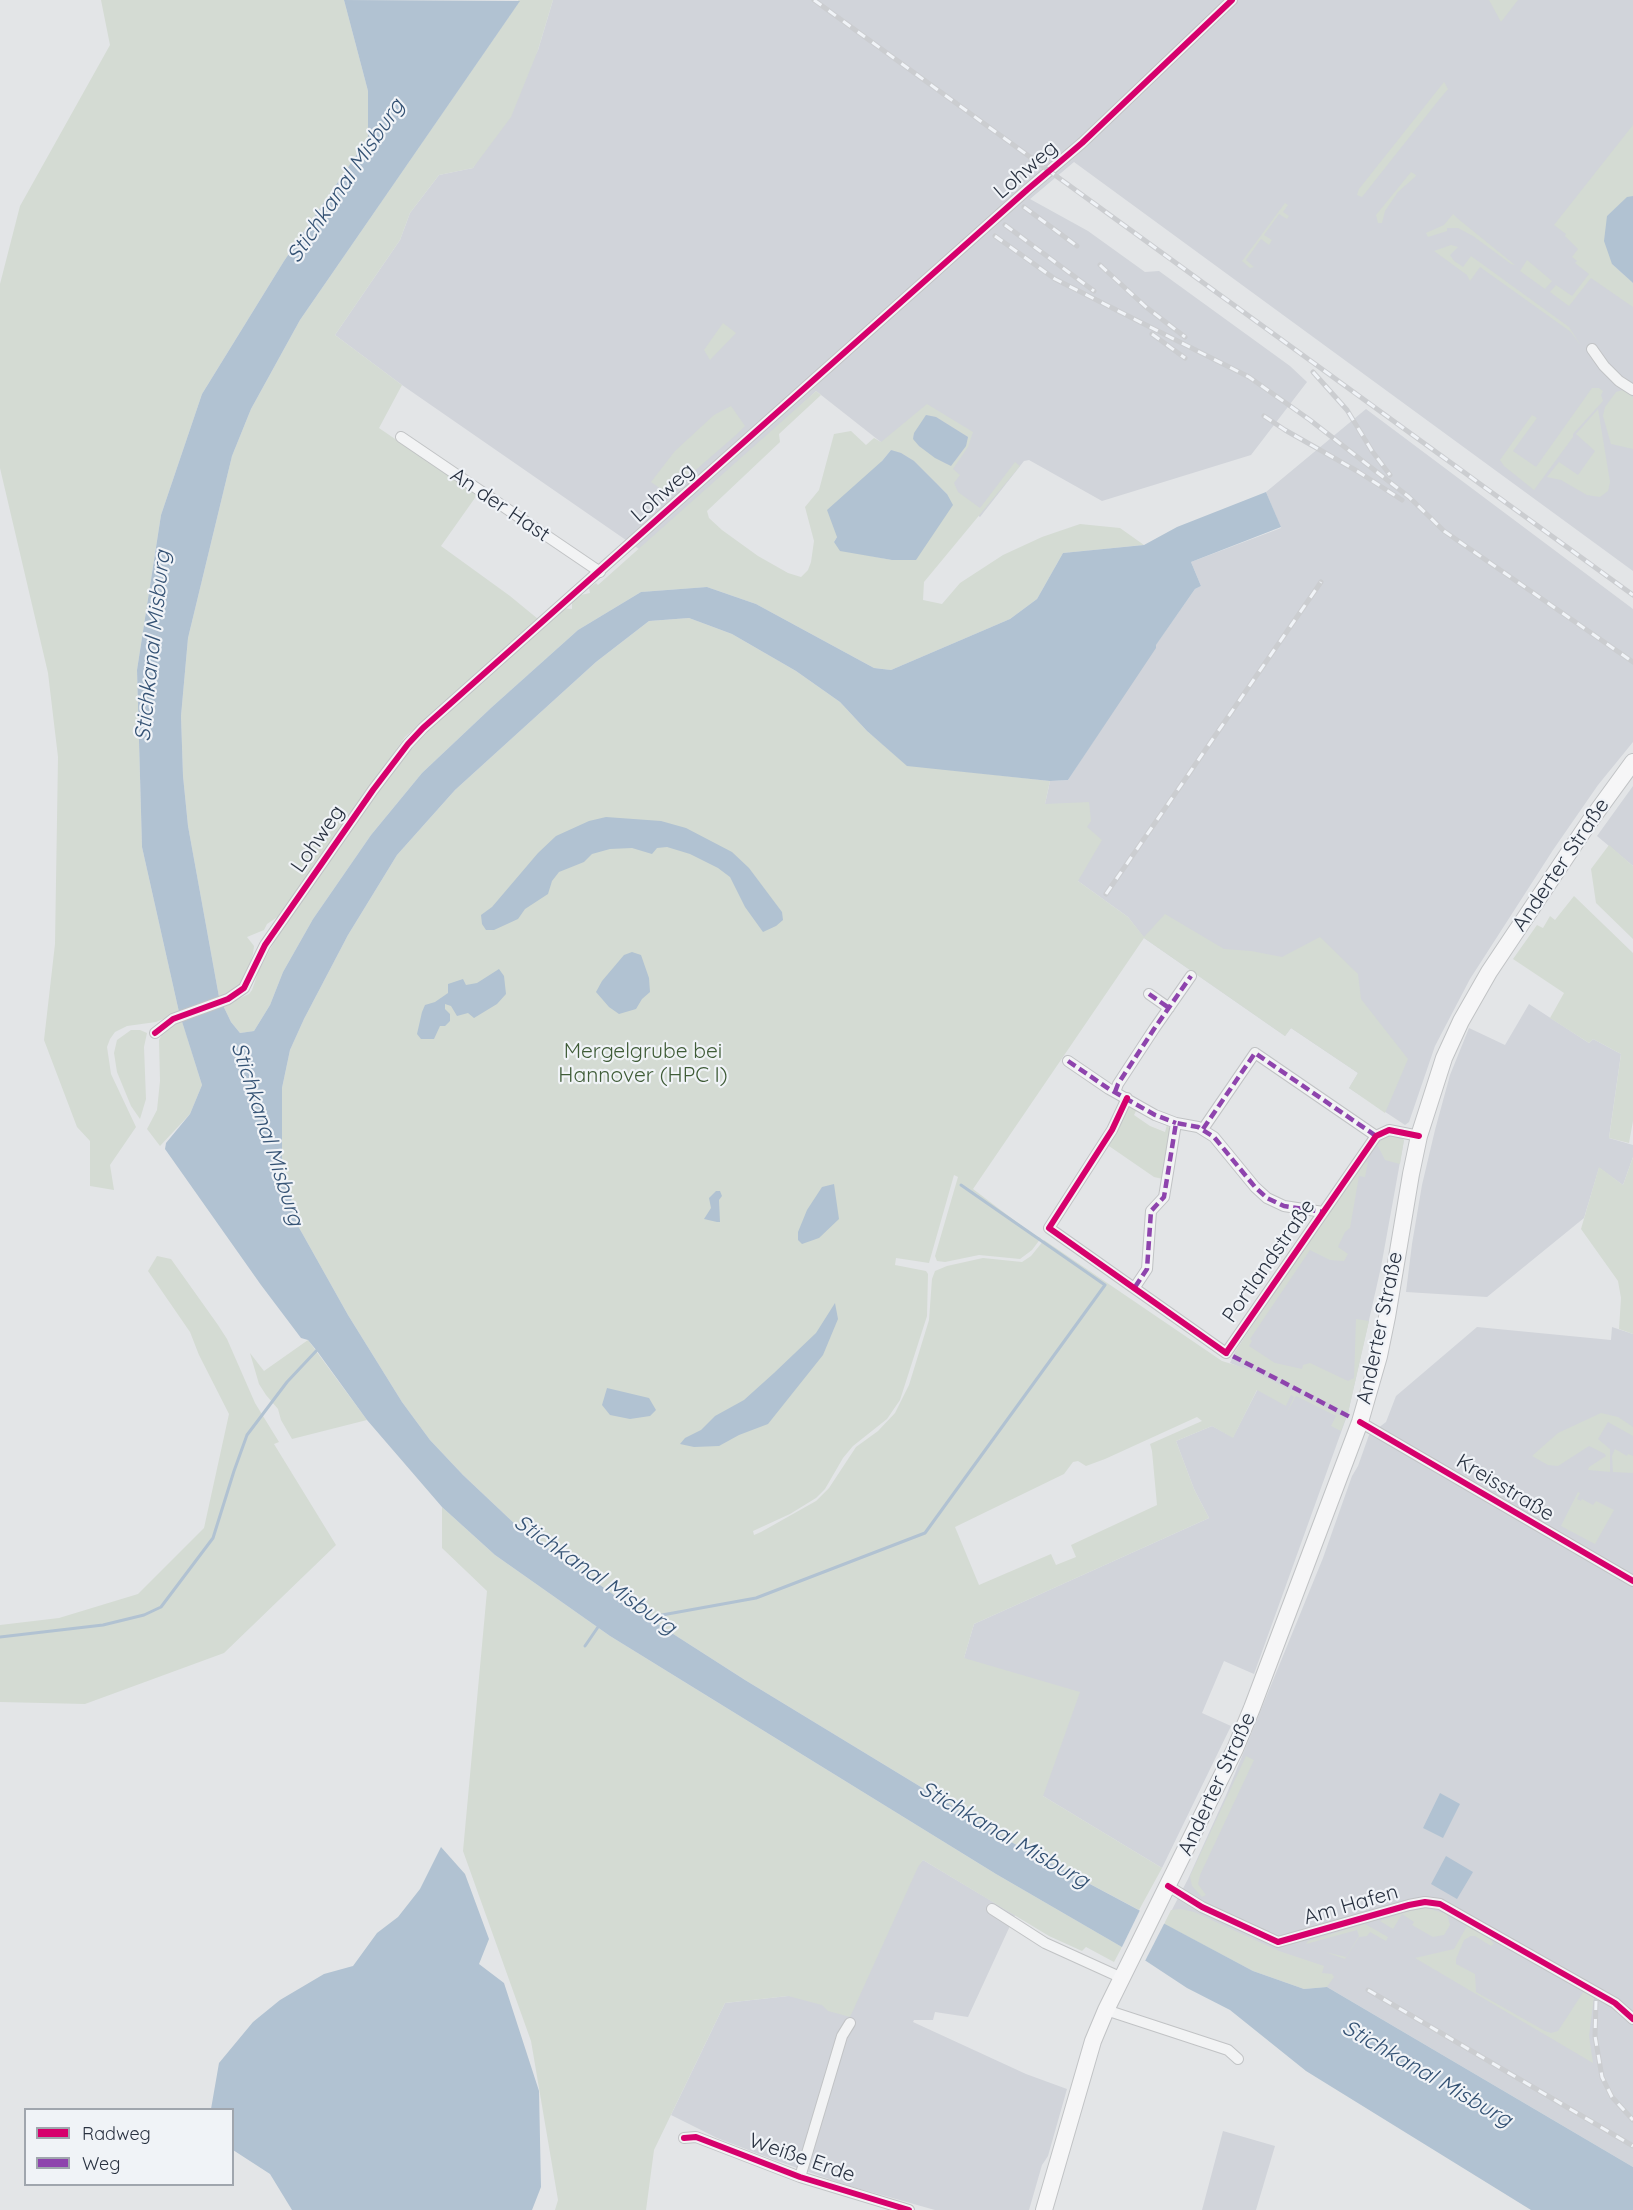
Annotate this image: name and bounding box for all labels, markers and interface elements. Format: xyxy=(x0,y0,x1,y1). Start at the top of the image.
water label: Stichkanal Misburg xyxy=(282,94,410,268)
street label: Lohweg xyxy=(989,135,1063,205)
street label: Lohweg xyxy=(626,458,700,528)
street label: An der Hast xyxy=(445,462,555,548)
water label: Stichkanal Misburg xyxy=(130,549,176,743)
street label: Anderter Straße xyxy=(1507,794,1615,936)
street label: Lohweg xyxy=(286,800,350,878)
water label: Stichkanal Misburg xyxy=(225,1039,309,1229)
park label: Mergelgrube bei Hannover (HPC I) xyxy=(558,1039,728,1089)
street label: Portlandstraße xyxy=(1217,1194,1321,1328)
street label: Anderter Straße xyxy=(1352,1249,1408,1407)
street label: Kreisstraße xyxy=(1451,1449,1559,1527)
water label: Stichkanal Misburg xyxy=(509,1509,681,1641)
street label: Anderter Straße xyxy=(1173,1708,1261,1860)
water label: Stichkanal Misburg xyxy=(914,1776,1094,1894)
street label: Am Hafen xyxy=(1301,1880,1401,1930)
water label: Stichkanal Misburg xyxy=(1337,2015,1517,2133)
legend xyxy=(24,2108,234,2186)
text: Radweg xyxy=(82,2122,151,2145)
street label: Weiße Erde xyxy=(746,2128,858,2188)
text: Weg xyxy=(82,2152,120,2175)

